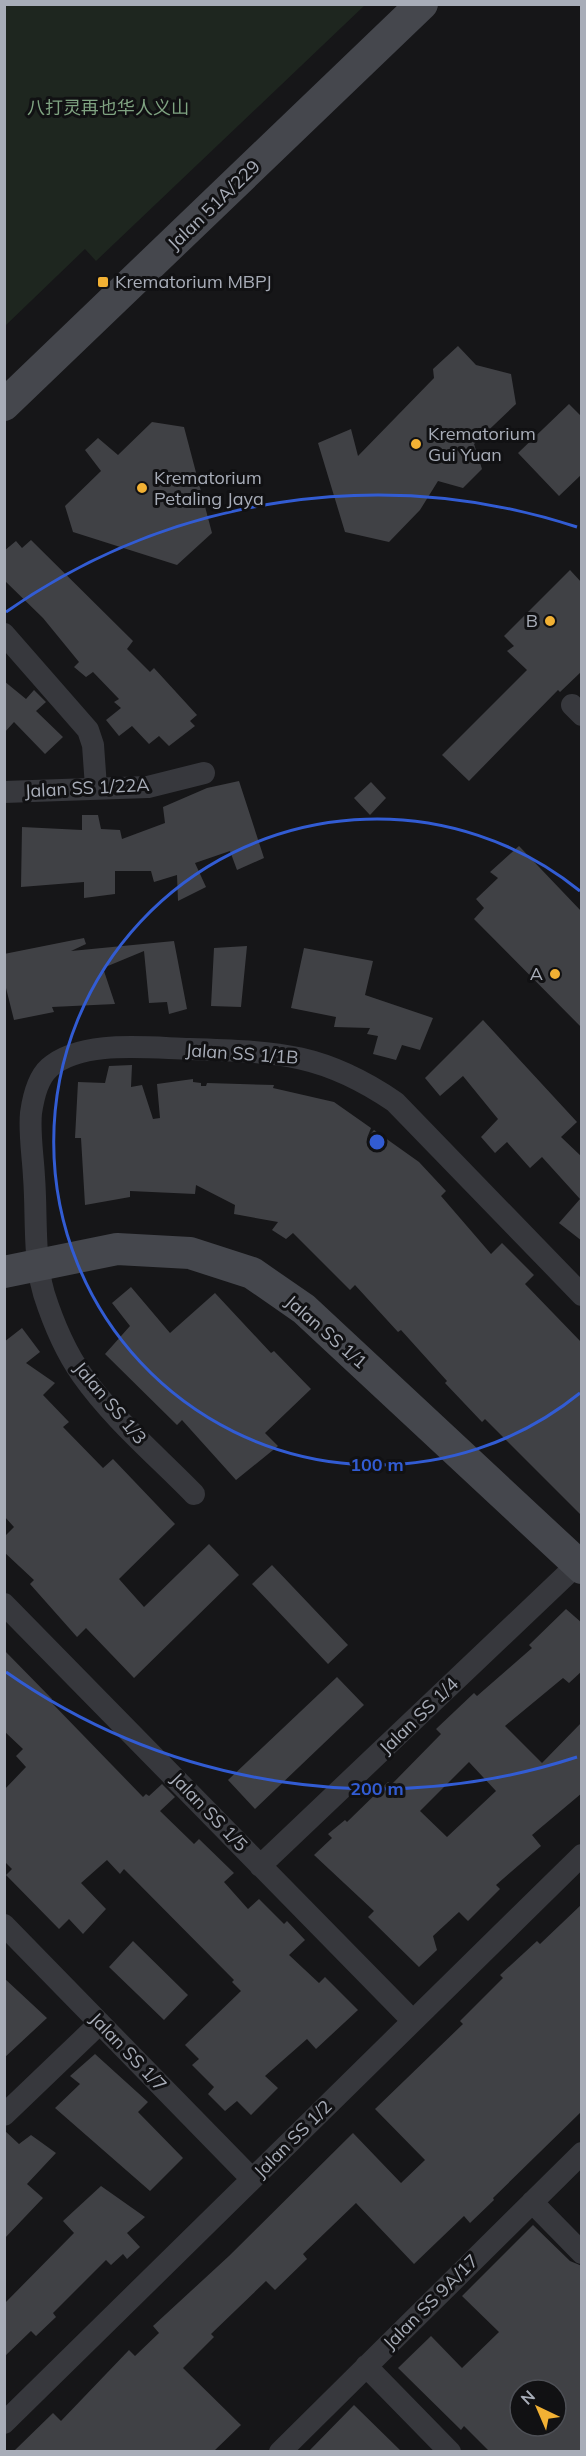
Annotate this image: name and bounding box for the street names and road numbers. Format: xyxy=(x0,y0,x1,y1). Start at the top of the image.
street label: Jalan 51A/229 xyxy=(163,155,265,255)
street label: Jalan SS 1/22A xyxy=(24,773,150,802)
street label: Jalan SS 1/1B xyxy=(185,1038,299,1069)
street label: Jalan SS 1/1 xyxy=(281,1290,372,1373)
street label: Jalan SS 1/3 xyxy=(69,1357,152,1449)
street label: Jalan SS 1/4 xyxy=(374,1672,463,1759)
street label: Jalan SS 1/5 xyxy=(166,1767,253,1856)
street label: Jalan SS 1/7 xyxy=(85,2007,172,2096)
street label: Jalan SS 1/2 xyxy=(249,2095,336,2182)
street label: Jalan SS 9A/17 xyxy=(378,2249,483,2354)

